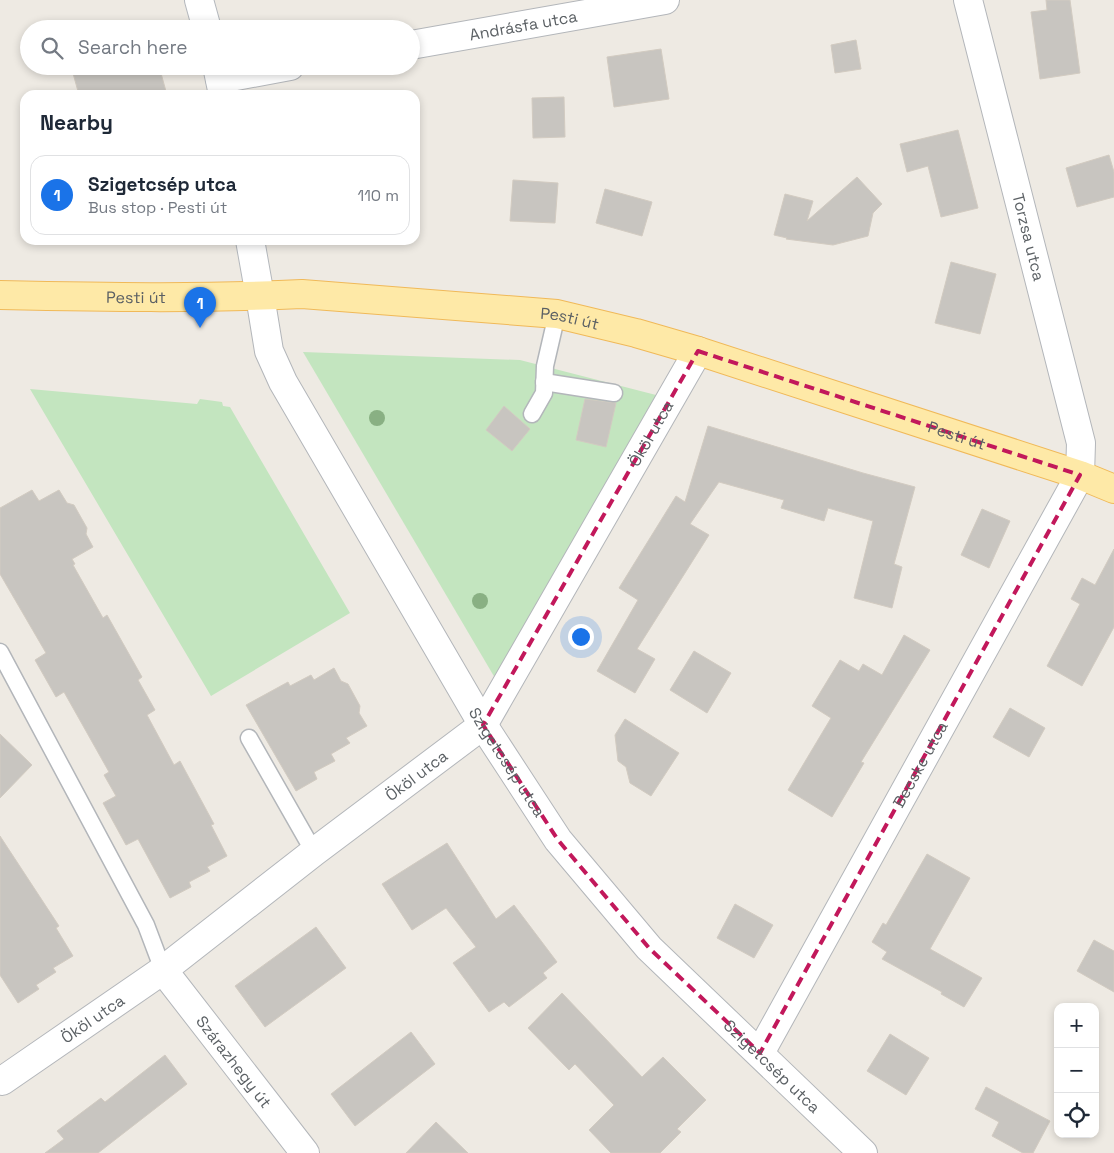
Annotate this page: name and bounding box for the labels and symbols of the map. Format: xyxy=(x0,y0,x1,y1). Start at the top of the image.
street label: Andrásfa utca xyxy=(468,6,579,45)
street label: Torzsa utca xyxy=(1008,191,1050,283)
street label: Pesti út xyxy=(106,287,166,308)
pin: 1 xyxy=(184,287,216,328)
street label: Pesti út xyxy=(540,303,601,335)
street label: Ököl utca xyxy=(624,397,678,470)
street label: Pesti út xyxy=(925,416,989,455)
your location xyxy=(568,624,594,650)
street label: Szigetcsép utca xyxy=(464,704,550,821)
street label: Becske utca xyxy=(888,718,953,811)
street label: Ököl utca xyxy=(381,745,452,806)
street label: Ököl utca xyxy=(57,990,129,1048)
street label: Szárazhegy út xyxy=(191,1012,276,1112)
street label: Szigetcsép utca xyxy=(719,1015,825,1118)

